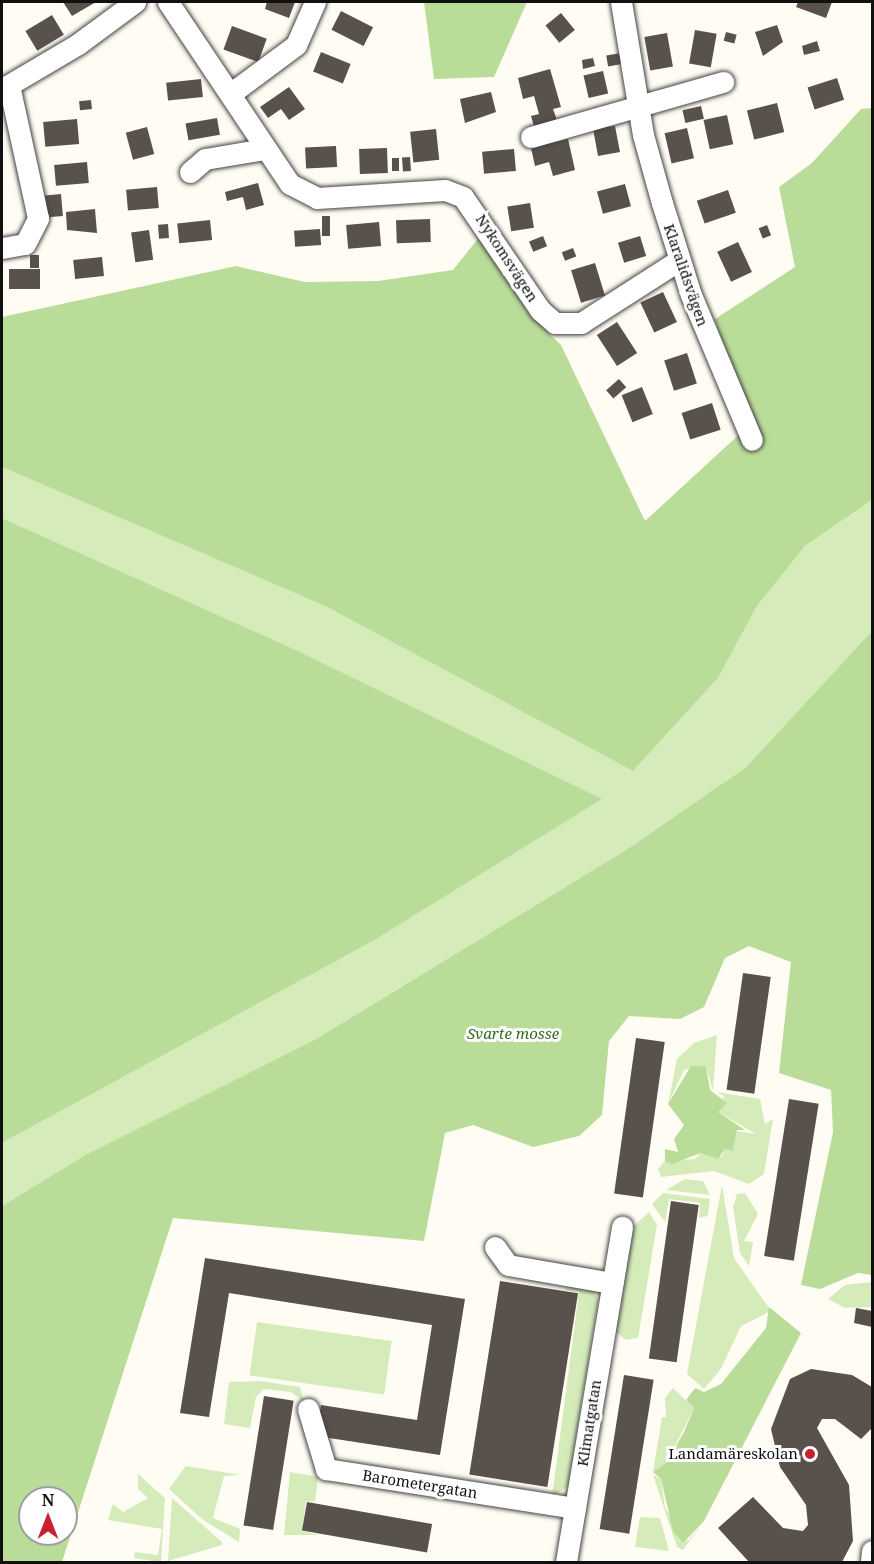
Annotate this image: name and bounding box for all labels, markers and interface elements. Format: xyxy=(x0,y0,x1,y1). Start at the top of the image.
street label: Nykomsvägen xyxy=(472,211,542,305)
street label: Klaralidsvägen xyxy=(660,221,712,329)
park label: Svarte mosse xyxy=(467,1025,559,1043)
street label: Klimatgatan xyxy=(573,1378,605,1468)
place label: Landamäreskolan xyxy=(669,1445,798,1463)
marker: Landamäreskolan xyxy=(803,1447,817,1461)
street label: Barometergatan xyxy=(361,1466,479,1502)
north arrow xyxy=(18,1486,78,1546)
text: N xyxy=(42,1489,54,1511)

